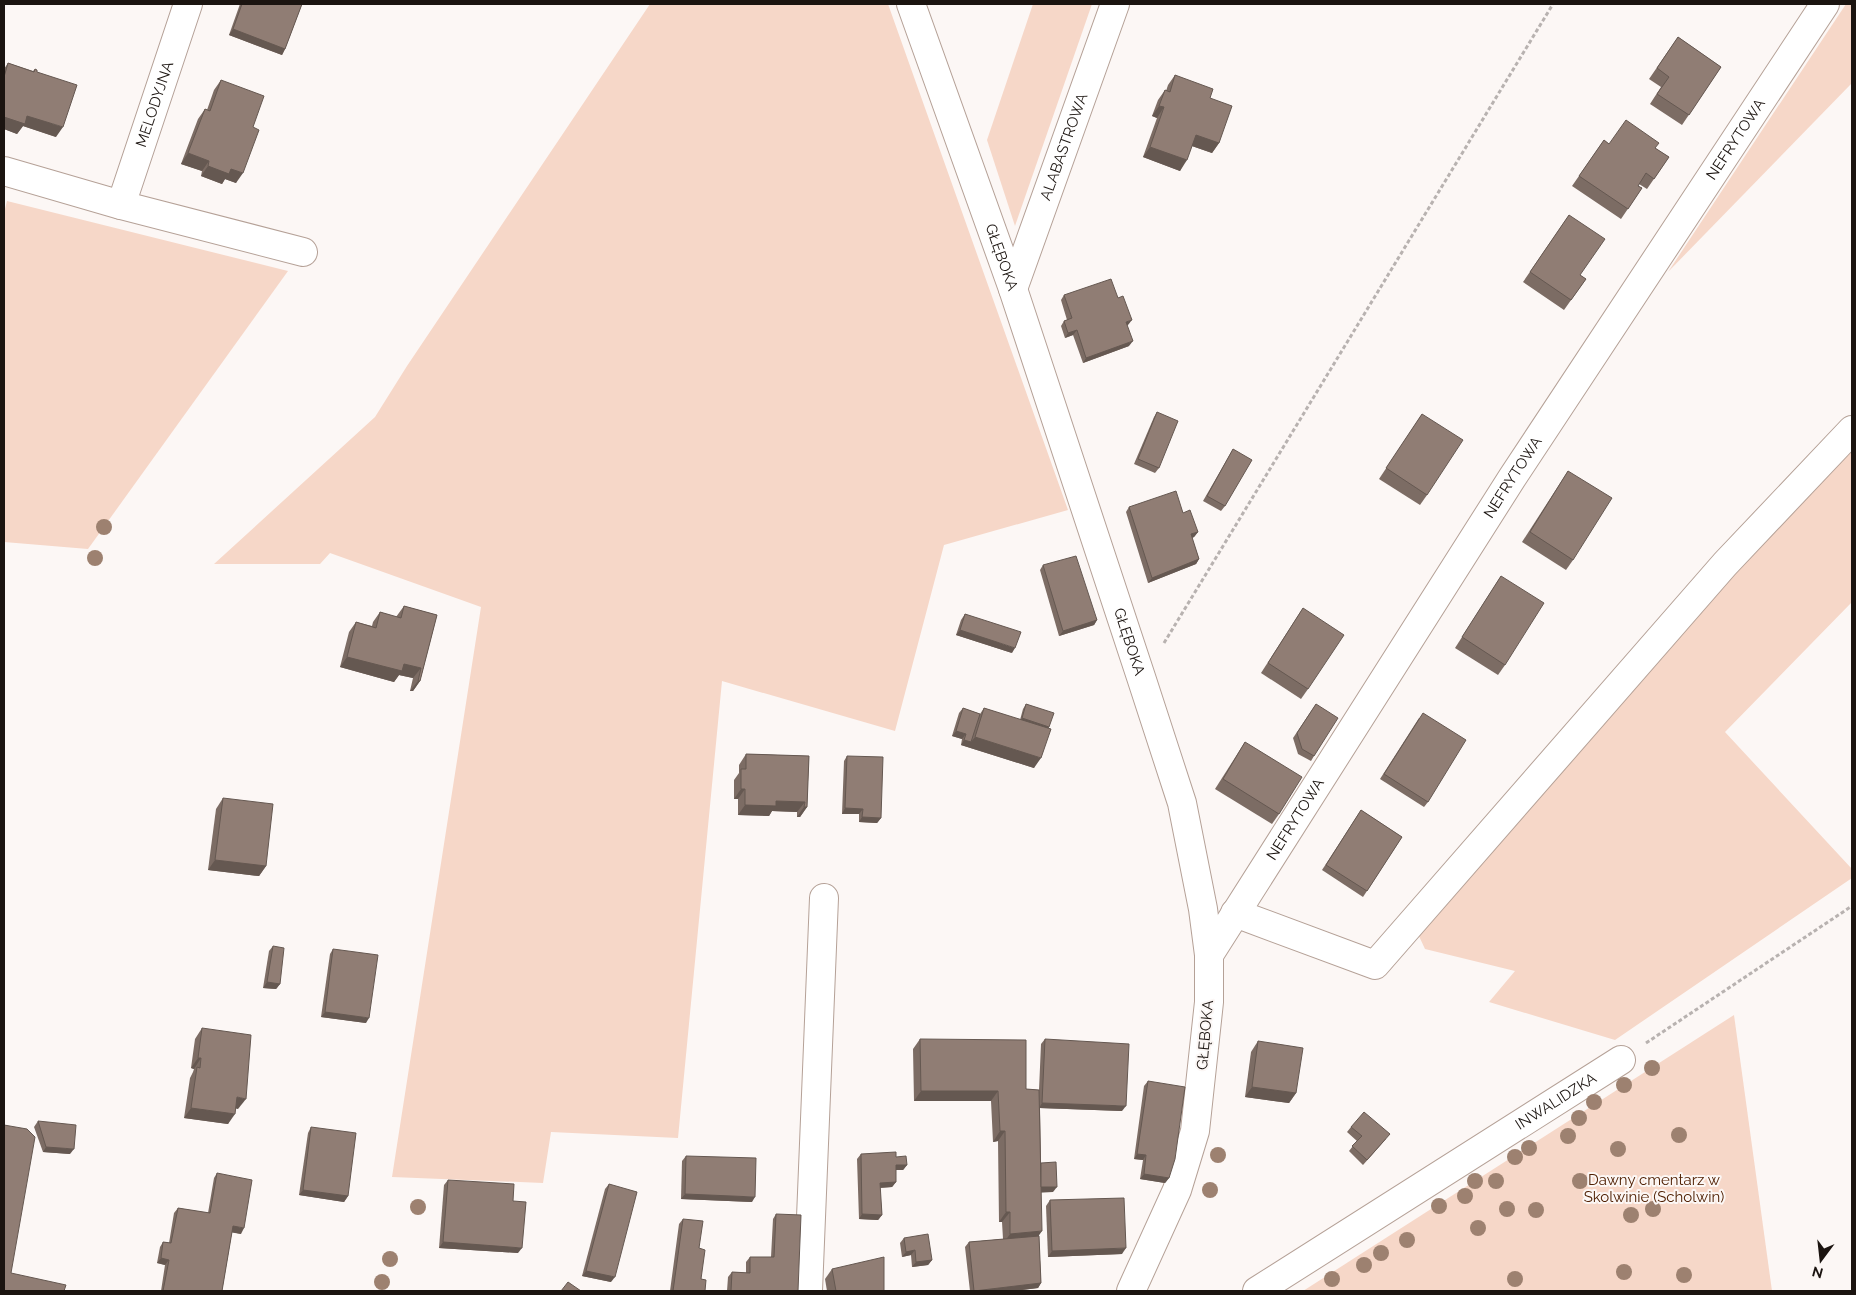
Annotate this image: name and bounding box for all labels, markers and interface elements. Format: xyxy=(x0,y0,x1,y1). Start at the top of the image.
street label: MELODYJNA xyxy=(132,59,177,150)
street label: ALABASTROWA xyxy=(1036,91,1091,203)
street label: NEFRYTOWA xyxy=(1702,95,1769,183)
street label: GŁĘBOKA xyxy=(981,221,1022,293)
street label: NEFRYTOWA xyxy=(1480,433,1546,521)
street label: GŁĘBOKA xyxy=(1110,606,1149,678)
street label: NEFRYTOWA xyxy=(1263,775,1328,863)
street label: GŁĘBOKA xyxy=(1193,999,1217,1071)
street label: INWALIDZKA xyxy=(1512,1069,1600,1134)
park label: Dawny cmentarz w Skolwinie (Scholwin) xyxy=(1584,1171,1724,1206)
north arrow xyxy=(1796,1235,1846,1285)
text: N xyxy=(1810,1263,1825,1282)

